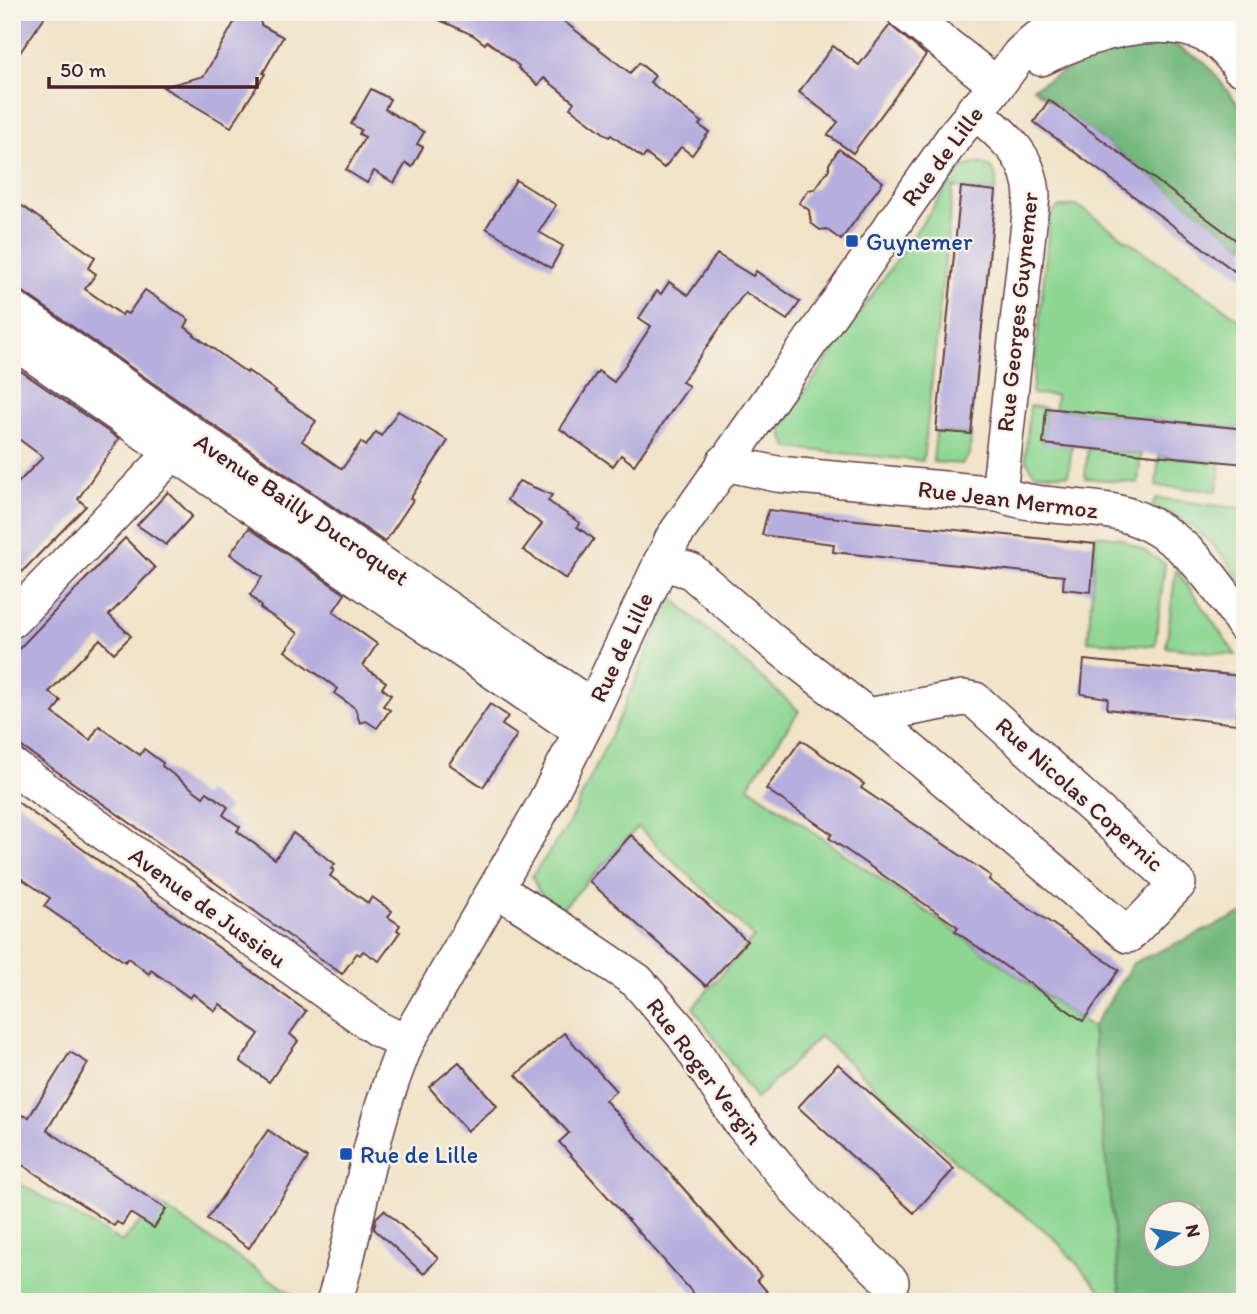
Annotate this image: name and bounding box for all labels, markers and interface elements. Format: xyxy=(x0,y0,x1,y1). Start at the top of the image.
scale bar xyxy=(49,46,257,90)
text: 50 m xyxy=(60,57,107,82)
street label: Rue de Lille xyxy=(895,100,989,212)
street label: Rue Georges Guynemer xyxy=(990,190,1044,433)
place label: Guynemer xyxy=(866,227,973,256)
marker: Guynemer xyxy=(844,233,860,249)
street label: Avenue Bailly Ducroquet xyxy=(189,426,415,592)
street label: Rue Jean Mermoz xyxy=(916,474,1100,524)
street label: Rue de Lille xyxy=(583,587,659,707)
street label: Rue Nicolas Copernic xyxy=(990,711,1170,877)
street label: Avenue de Jussieu xyxy=(124,840,292,974)
street label: Rue Roger Vergin xyxy=(640,992,770,1150)
place label: Rue de Lille xyxy=(360,1140,478,1169)
marker: Rue de Lille xyxy=(338,1146,354,1162)
north arrow xyxy=(1142,1198,1212,1268)
text: N xyxy=(1181,1222,1206,1239)

